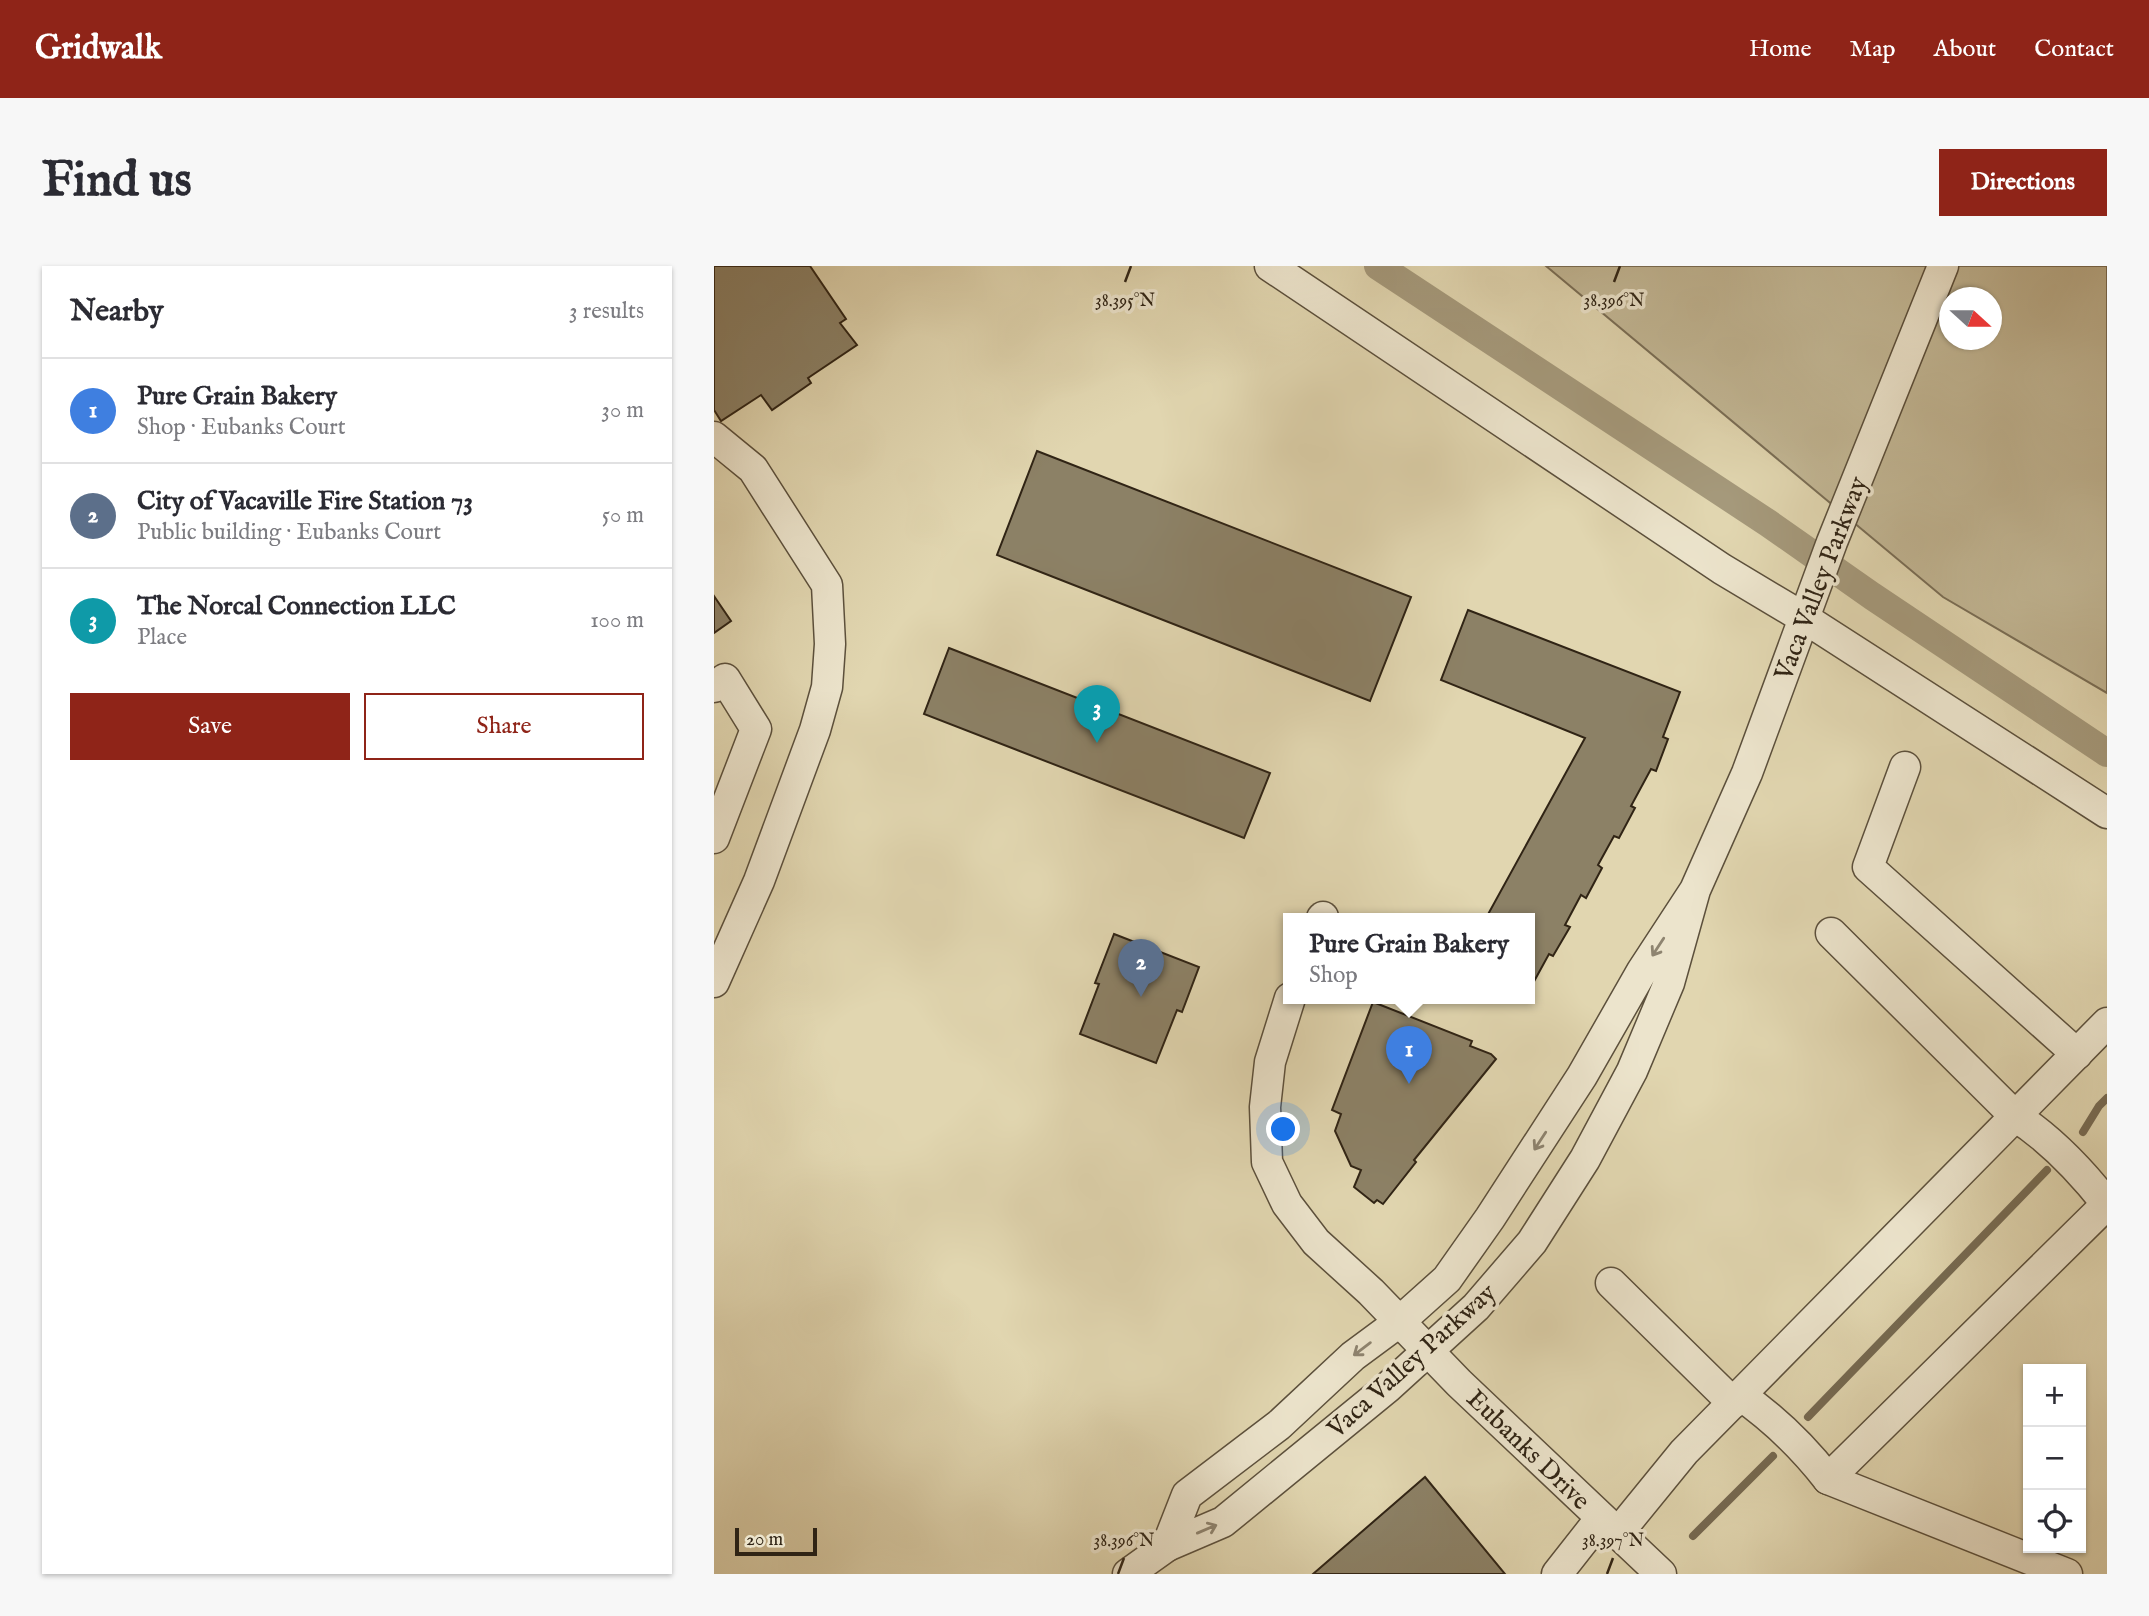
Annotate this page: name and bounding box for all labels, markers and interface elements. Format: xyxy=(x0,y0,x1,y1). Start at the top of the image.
text: Gridwalk xyxy=(35,28,162,70)
text: Home xyxy=(1749,34,1812,65)
text: Map xyxy=(1850,34,1896,65)
text: About xyxy=(1934,34,1996,65)
text: Contact xyxy=(2034,34,2114,65)
button: Directions xyxy=(1939,149,2107,216)
text: Find us xyxy=(42,151,192,213)
north arrow xyxy=(1939,287,2002,350)
text: 38.395°N xyxy=(1095,290,1155,313)
text: 38.396°N xyxy=(1583,290,1645,313)
text: Nearby xyxy=(70,293,163,331)
text: 3 results xyxy=(569,297,644,326)
text: Pure Grain Bakery xyxy=(137,380,337,413)
text: 1 xyxy=(89,396,97,425)
text: 30 m xyxy=(601,396,644,425)
text: Shop · Eubanks Court xyxy=(137,413,346,442)
street label: Vaca Valley Parkway xyxy=(1767,472,1876,686)
text: City of Vacaville Fire Station 73 xyxy=(137,485,473,518)
text: 2 xyxy=(88,501,98,530)
text: 50 m xyxy=(602,501,644,530)
text: Public building · Eubanks Court xyxy=(137,518,441,547)
text: The Norcal Connection LLC xyxy=(137,590,456,623)
text: 3 xyxy=(89,606,97,635)
text: 100 m xyxy=(590,606,644,635)
text: Place xyxy=(137,623,187,652)
pin: 3 xyxy=(1074,685,1120,743)
button: Save xyxy=(70,693,350,760)
button: Share xyxy=(364,693,644,760)
popup xyxy=(1283,913,1535,1004)
text: Pure Grain Bakery xyxy=(1309,928,1509,961)
one-way arrow xyxy=(1650,937,1665,956)
pin: 2 xyxy=(1118,939,1164,997)
text: Shop xyxy=(1309,961,1358,990)
pin: 1 xyxy=(1386,1026,1432,1084)
your location xyxy=(1266,1112,1300,1146)
one-way arrow xyxy=(1532,1131,1546,1151)
street label: Vaca Valley Parkway xyxy=(1320,1276,1503,1446)
one-way arrow xyxy=(1353,1342,1372,1357)
map controls xyxy=(2023,1364,2086,1553)
button: + xyxy=(2023,1364,2086,1427)
street label: Eubanks Drive xyxy=(1459,1383,1597,1517)
button: − xyxy=(2023,1427,2086,1490)
button: locate xyxy=(2023,1490,2086,1553)
one-way arrow xyxy=(1196,1521,1217,1534)
scale bar xyxy=(735,1525,817,1557)
text: 20 m xyxy=(746,1528,783,1552)
text: 38.396°N xyxy=(1093,1530,1155,1553)
text: 38.397°N xyxy=(1582,1530,1644,1553)

